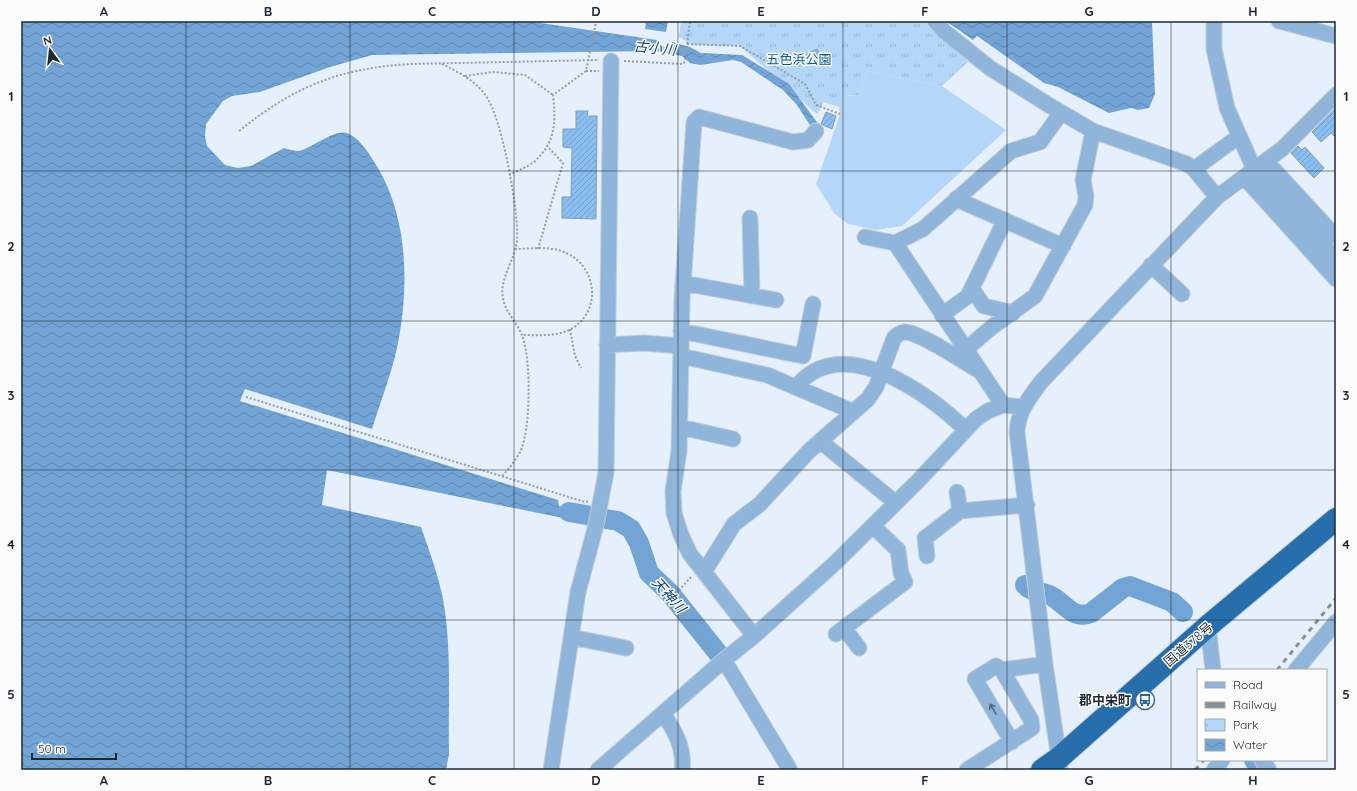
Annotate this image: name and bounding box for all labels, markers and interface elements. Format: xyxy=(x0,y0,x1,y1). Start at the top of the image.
text: A xyxy=(100,3,109,19)
text: B xyxy=(264,3,272,19)
text: C xyxy=(428,3,436,19)
text: D xyxy=(591,3,601,19)
text: E xyxy=(757,3,765,19)
text: F xyxy=(921,3,929,19)
text: G xyxy=(1084,3,1094,19)
text: H xyxy=(1248,3,1258,19)
north arrow xyxy=(30,30,70,70)
text: N xyxy=(42,33,53,48)
water label: 古小川 xyxy=(633,37,679,59)
park label: 五色浜公園 xyxy=(766,51,832,67)
text: 1 xyxy=(8,88,14,104)
text: 1 xyxy=(1343,88,1349,104)
text: 2 xyxy=(7,238,15,254)
text: 2 xyxy=(1342,238,1350,254)
text: 3 xyxy=(8,387,15,403)
text: 3 xyxy=(1343,387,1350,403)
text: 4 xyxy=(7,536,15,552)
text: 4 xyxy=(1342,536,1350,552)
water label: 天神川 xyxy=(648,573,691,618)
street label: 国道378号 xyxy=(1160,618,1216,670)
legend xyxy=(1197,669,1327,761)
text: Road xyxy=(1233,677,1263,692)
text: 5 xyxy=(7,686,15,702)
text: 5 xyxy=(1342,686,1350,702)
bus stop icon: 郡中栄町 xyxy=(1134,689,1156,711)
place label: 郡中栄町 xyxy=(1079,692,1131,708)
text: Railway xyxy=(1233,697,1277,712)
one-way arrow xyxy=(988,703,996,715)
text: Park xyxy=(1233,717,1258,732)
scale bar xyxy=(32,735,116,761)
text: Water xyxy=(1233,737,1268,752)
text: 50 m xyxy=(38,741,66,756)
text: A xyxy=(100,772,109,788)
text: B xyxy=(264,772,272,788)
text: C xyxy=(428,772,436,788)
text: D xyxy=(591,772,601,788)
text: E xyxy=(757,772,765,788)
text: F xyxy=(921,772,929,788)
text: G xyxy=(1084,772,1094,788)
text: H xyxy=(1248,772,1258,788)

